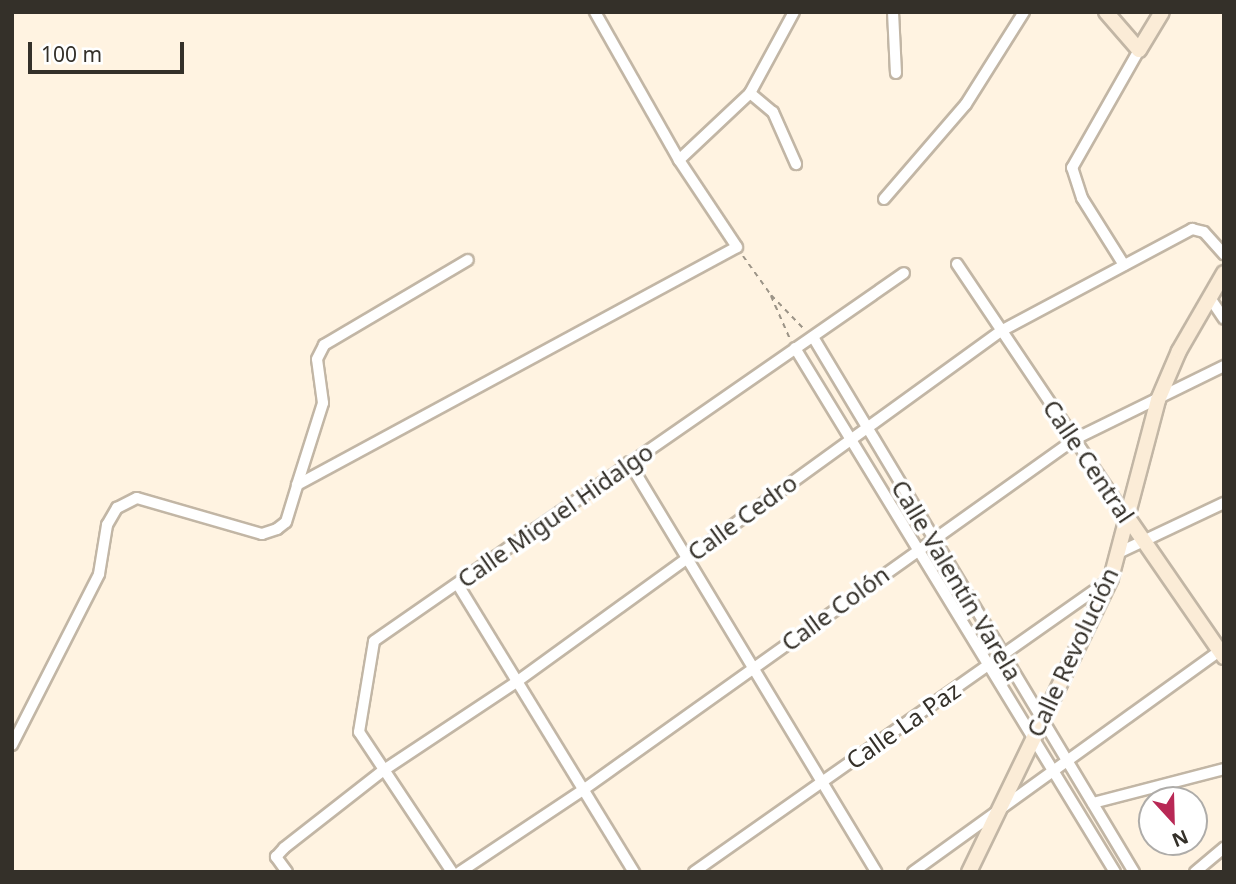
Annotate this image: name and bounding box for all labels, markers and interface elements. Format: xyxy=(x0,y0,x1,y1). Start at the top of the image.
scale bar xyxy=(32,28,187,72)
text: 100 m xyxy=(41,40,102,68)
street label: Calle Central xyxy=(1037,394,1141,528)
street label: Calle Miguel Hidalgo xyxy=(452,437,658,593)
street label: Calle Cedro xyxy=(682,468,802,566)
street label: Calle Valentín Varela xyxy=(886,475,1028,685)
street label: Calle Colón xyxy=(776,559,894,657)
street label: Calle Revolución xyxy=(1020,563,1124,741)
street label: Calle La Paz xyxy=(841,675,965,775)
north arrow xyxy=(1138,786,1208,856)
text: N xyxy=(1168,824,1192,854)

